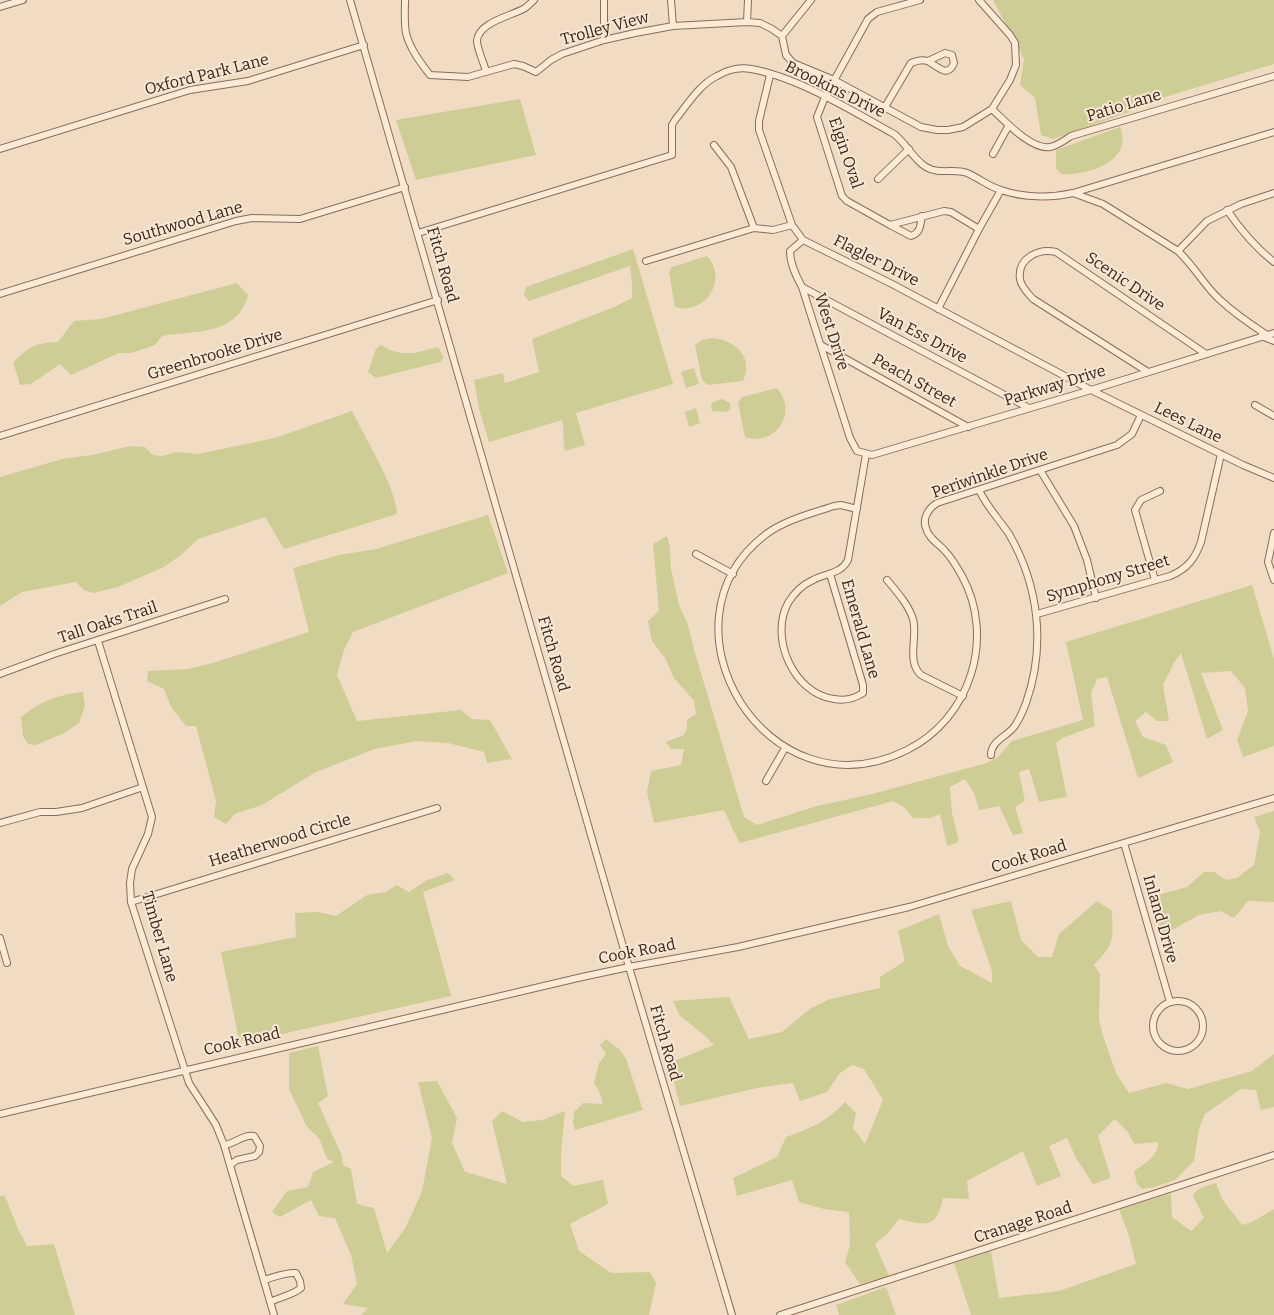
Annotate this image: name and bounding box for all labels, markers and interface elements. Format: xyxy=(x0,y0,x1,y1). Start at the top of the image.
street label: Trolley View xyxy=(559,8,651,50)
street label: Oxford Park Lane xyxy=(143,50,271,100)
street label: Brookins Drive xyxy=(782,57,888,123)
street label: Patio Lane xyxy=(1084,86,1164,126)
street label: Elgin Oval xyxy=(824,115,866,191)
street label: Southwood Lane xyxy=(121,198,245,250)
street label: Fitch Road xyxy=(422,225,462,305)
street label: Flagler Drive xyxy=(830,231,922,291)
street label: Scenic Drive xyxy=(1082,248,1168,316)
street label: West Drive xyxy=(810,291,852,373)
street label: Van Ess Drive xyxy=(874,304,970,368)
street label: Greenbrooke Drive xyxy=(145,325,285,385)
street label: Peach Street xyxy=(869,350,959,412)
street label: Parkway Drive xyxy=(1002,361,1108,411)
street label: Lees Lane xyxy=(1151,398,1225,448)
street label: Periwinkle Drive xyxy=(929,445,1051,503)
street label: Symphony Street xyxy=(1044,551,1172,607)
street label: Emerald Lane xyxy=(837,577,883,681)
street label: Tall Oaks Trail xyxy=(56,598,160,648)
street label: Fitch Road xyxy=(533,614,573,694)
street label: Heatherwood Circle xyxy=(207,810,353,872)
street label: Cook Road xyxy=(989,836,1069,878)
street label: Inland Drive xyxy=(1138,873,1182,965)
street label: Timber Lane xyxy=(137,889,181,985)
street label: Cook Road xyxy=(597,935,677,969)
street label: Fitch Road xyxy=(645,1003,685,1083)
street label: Cook Road xyxy=(202,1024,282,1060)
street label: Cranage Road xyxy=(971,1198,1075,1248)

